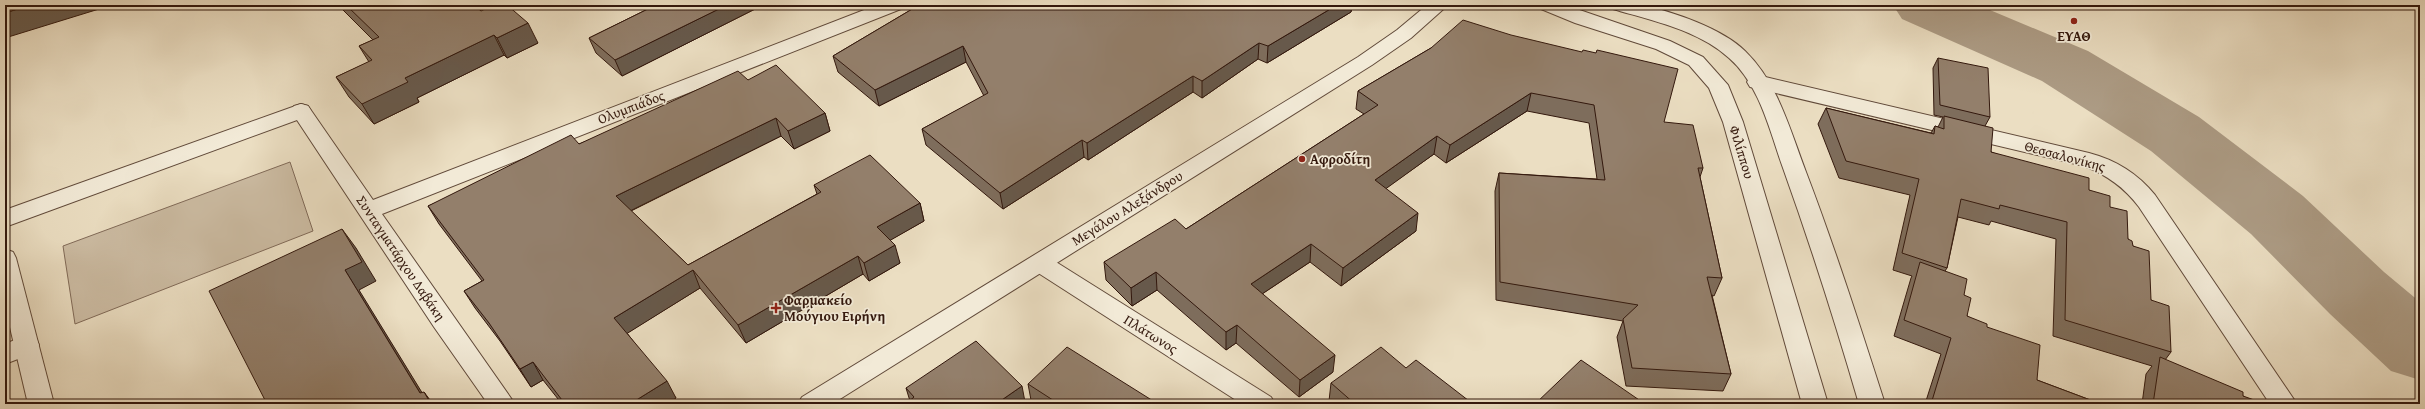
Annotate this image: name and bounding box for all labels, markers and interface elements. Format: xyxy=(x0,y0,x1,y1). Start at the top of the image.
marker: ΕΥΑΘ xyxy=(2069,16,2079,26)
place label: ΕΥΑΘ xyxy=(2057,26,2091,46)
street label: Ολυμπιάδος xyxy=(595,85,667,129)
street label: Φιλίππου xyxy=(1724,123,1760,181)
street label: Θεσσαλονίκης xyxy=(2022,136,2108,176)
place label: Αφροδίτη xyxy=(1310,149,1370,169)
marker: Αφροδίτη xyxy=(1297,154,1307,164)
street label: Μεγάλου Αλεξάνδρου xyxy=(1068,166,1186,250)
street label: Συνταγματάρχου Δαβάκη xyxy=(352,191,450,325)
place label: Φαρμακείο Μούγιου Ειρήνη xyxy=(784,290,885,326)
marker: Φαρμακείο Μούγιου Ειρήνη xyxy=(771,303,781,313)
street label: Πλάτωνος xyxy=(1120,310,1182,358)

